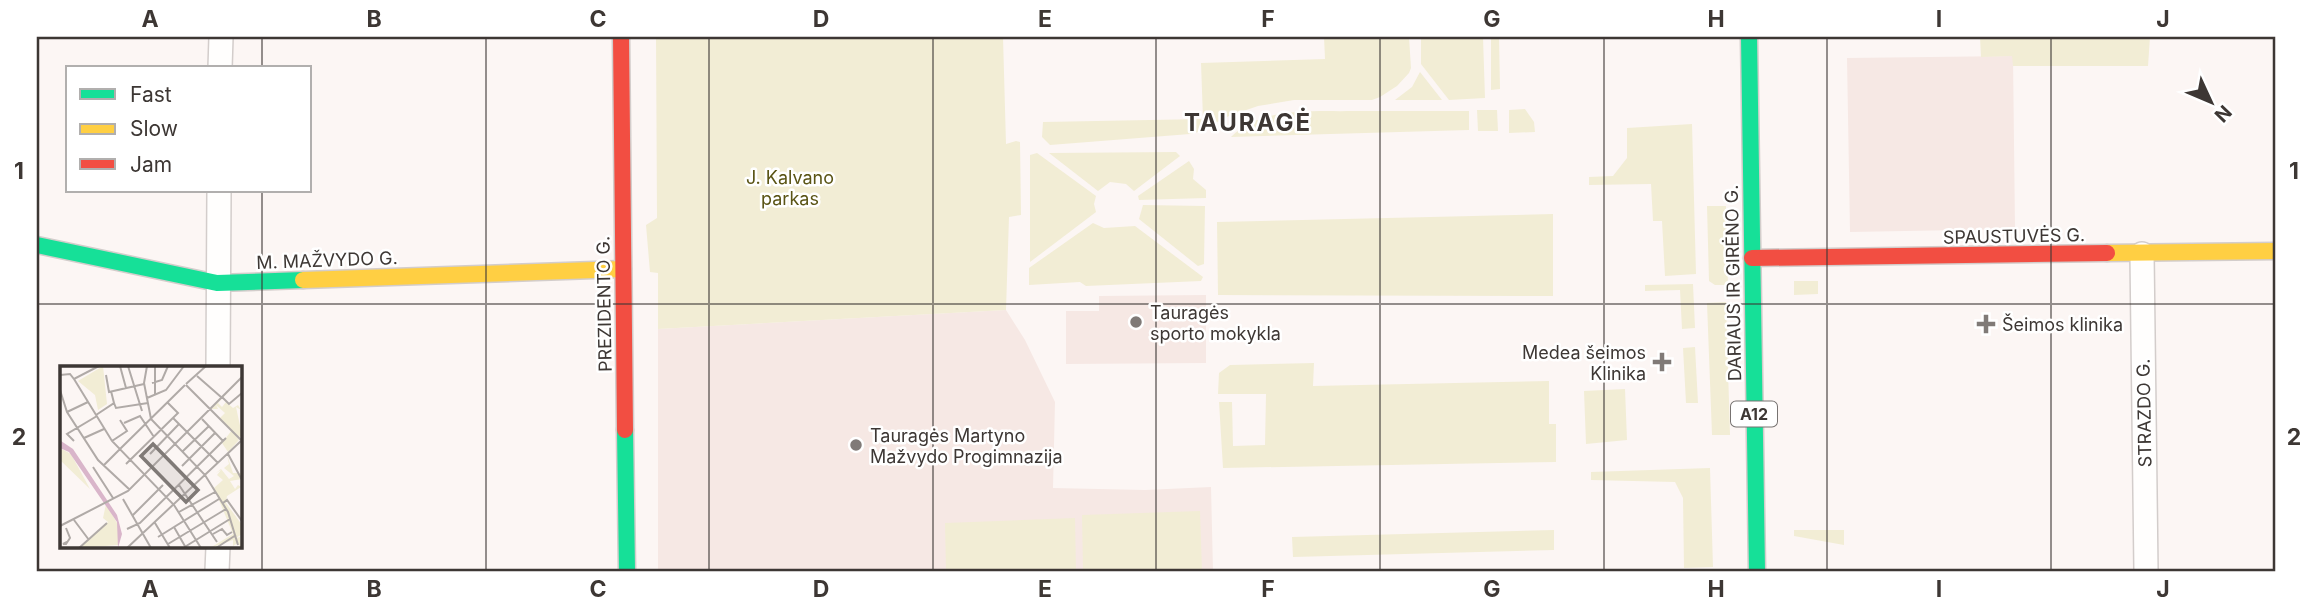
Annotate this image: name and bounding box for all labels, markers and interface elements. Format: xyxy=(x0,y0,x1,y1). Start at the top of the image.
text: A xyxy=(141,5,159,33)
text: B xyxy=(366,5,382,33)
text: C xyxy=(589,5,607,33)
text: D xyxy=(813,5,829,33)
text: E xyxy=(1038,5,1052,33)
text: F xyxy=(1261,5,1275,33)
text: G xyxy=(1483,5,1501,33)
text: H xyxy=(1707,5,1725,33)
text: I xyxy=(1936,5,1942,33)
text: J xyxy=(2156,5,2170,33)
legend xyxy=(66,66,312,192)
north arrow xyxy=(2176,66,2246,136)
text: Fast xyxy=(130,82,172,107)
text: N xyxy=(2210,100,2236,127)
district label: TAURAGĖ xyxy=(1184,107,1312,137)
text: Slow xyxy=(130,116,178,141)
text: Jam xyxy=(130,152,172,177)
text: 1 xyxy=(14,157,24,185)
text: 1 xyxy=(2289,157,2299,185)
park label: J. Kalvano parkas xyxy=(746,167,834,209)
street label: DARIAUS IR GIRĖNO G. xyxy=(1720,185,1745,381)
street label: SPAUSTUVĖS G. xyxy=(1943,223,2085,248)
street label: PREZIDENTO G. xyxy=(592,236,616,372)
street label: M. MAŽVYDO G. xyxy=(256,246,398,273)
place label: Tauragės sporto mokykla xyxy=(1150,302,1281,344)
place label: Šeimos klinika xyxy=(2002,313,2123,335)
marker: Tauragės sporto mokykla xyxy=(1128,314,1144,330)
marker: Šeimos klinika xyxy=(1976,314,1996,334)
place label: Medea šeimos Klinika xyxy=(1522,342,1646,384)
marker: Medea šeimos Klinika xyxy=(1652,352,1672,372)
street label: STRAZDO G. xyxy=(2133,358,2155,468)
inset map xyxy=(60,366,242,548)
road number: A12 xyxy=(1731,402,1777,426)
text: 2 xyxy=(12,423,26,451)
text: 2 xyxy=(2287,423,2301,451)
place label: Tauragės Martyno Mažvydo Progimnazija xyxy=(870,425,1063,467)
marker: Tauragės Martyno Mažvydo Progimnazija xyxy=(848,437,864,453)
text: A xyxy=(141,575,159,603)
text: B xyxy=(366,575,382,603)
text: C xyxy=(589,575,607,603)
text: D xyxy=(813,575,829,603)
text: E xyxy=(1038,575,1052,603)
text: F xyxy=(1261,575,1275,603)
text: G xyxy=(1483,575,1501,603)
text: H xyxy=(1707,575,1725,603)
text: I xyxy=(1936,575,1942,603)
text: J xyxy=(2156,575,2170,603)

